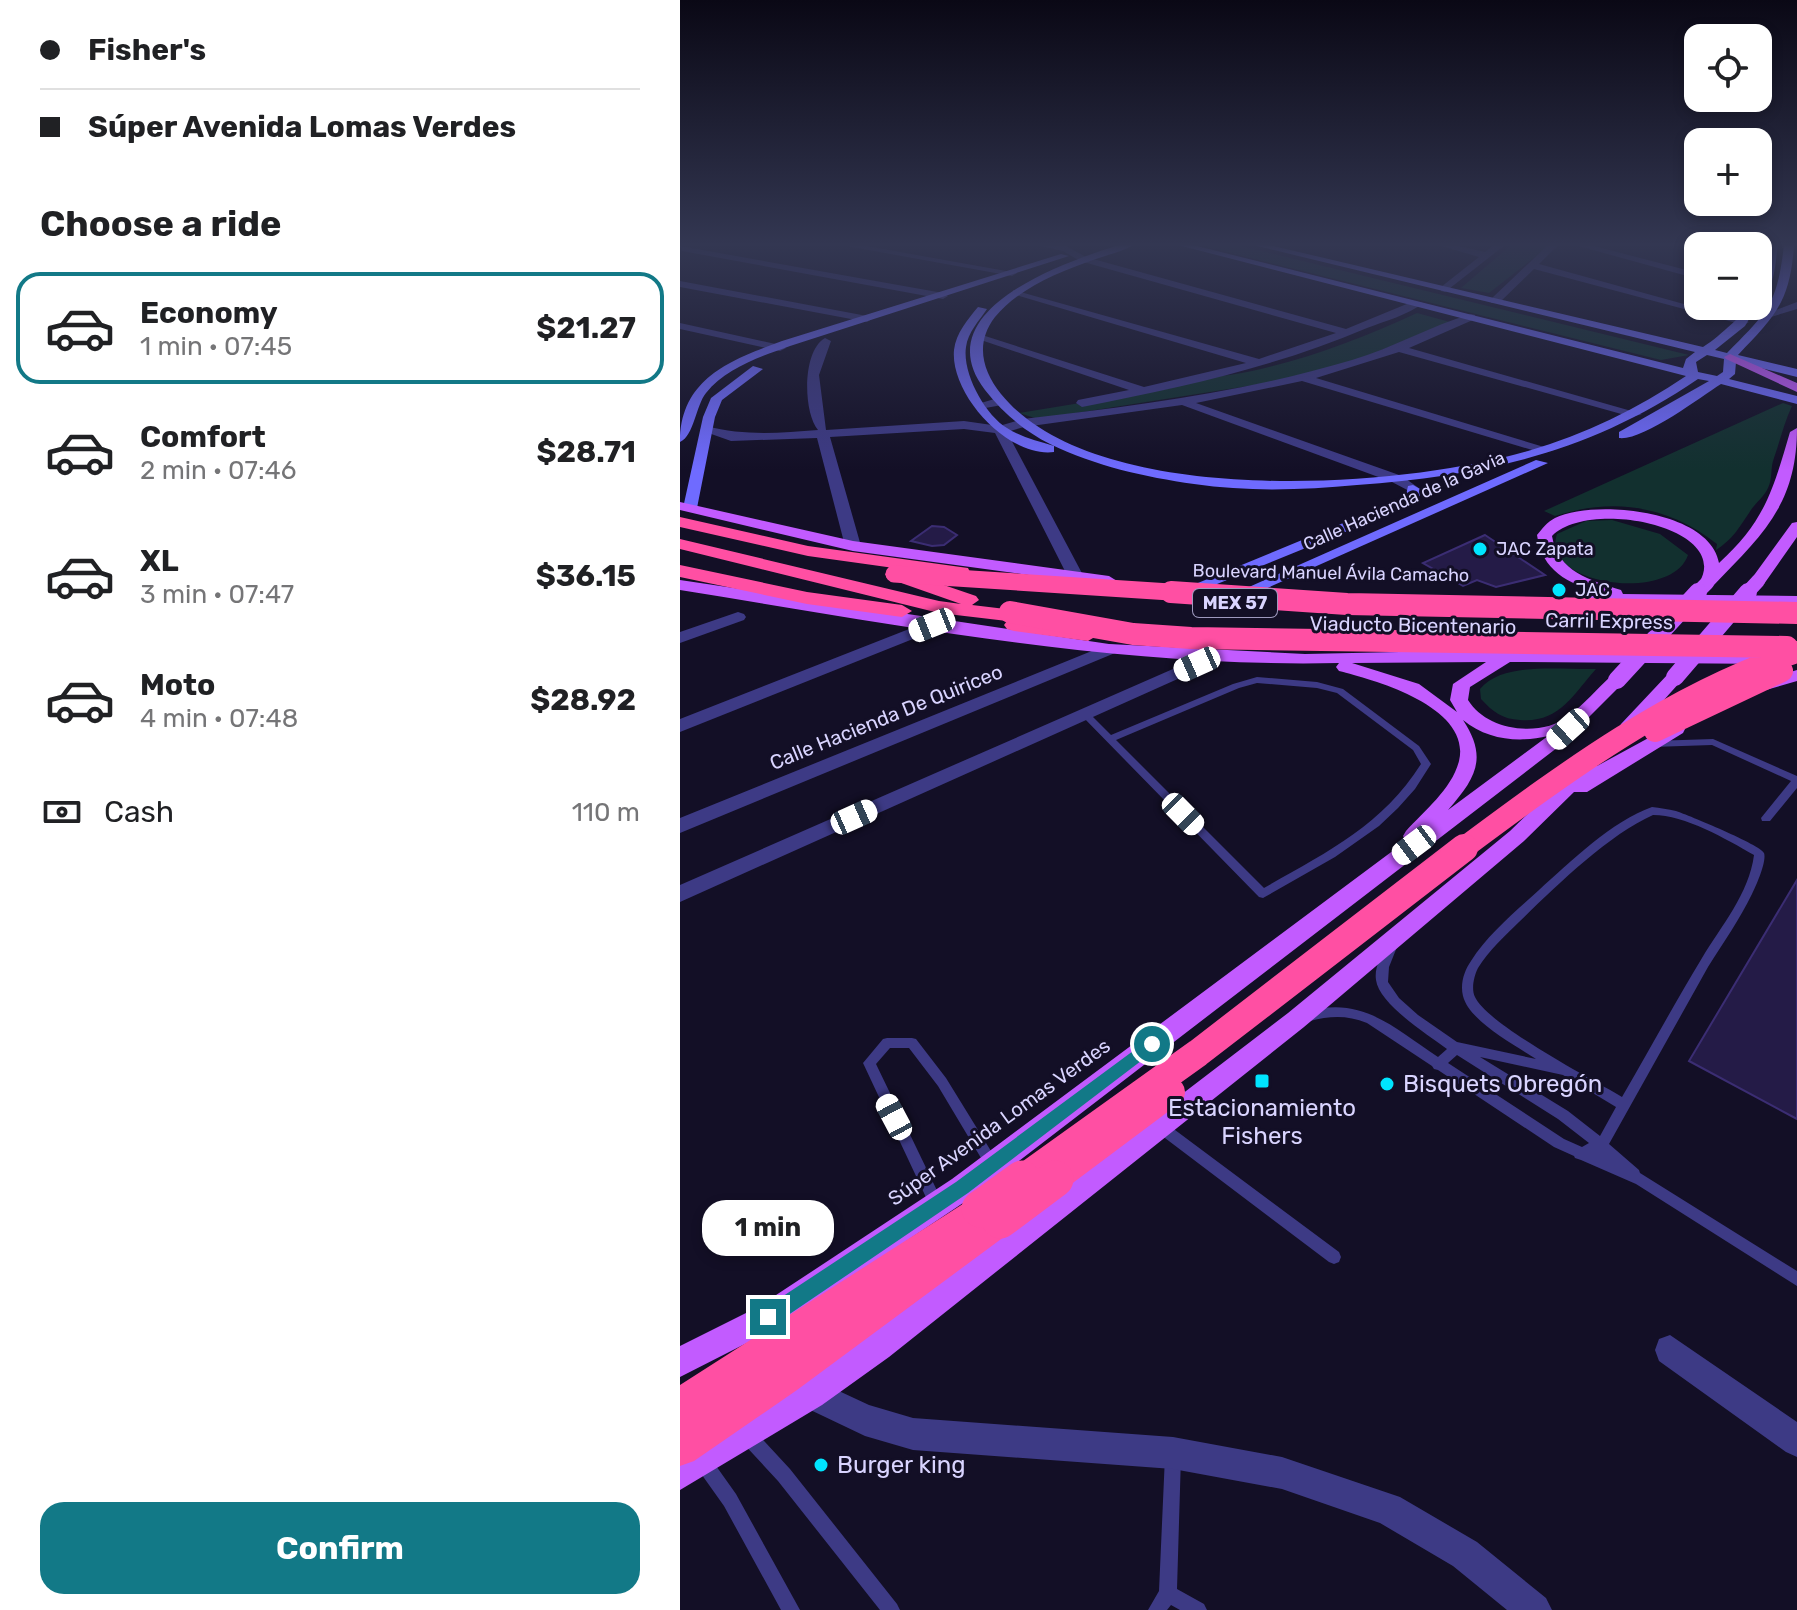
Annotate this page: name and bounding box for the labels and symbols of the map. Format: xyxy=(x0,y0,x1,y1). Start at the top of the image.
street label: Calle Hacienda de la Gavia xyxy=(1300,447,1508,555)
place label: JAC Zapata xyxy=(1496,538,1594,560)
marker: JAC Zapata xyxy=(1471,540,1489,558)
street label: Boulevard Manuel Ávila Camacho xyxy=(1193,560,1469,586)
place label: JAC xyxy=(1575,579,1610,601)
marker: JAC xyxy=(1550,581,1568,599)
road number: MEX 57 xyxy=(1193,589,1277,617)
car xyxy=(905,605,959,645)
street label: Carril Express xyxy=(1545,608,1673,634)
street label: Viaducto Bicentenario xyxy=(1309,611,1517,639)
car xyxy=(1170,643,1224,685)
street label: Calle Hacienda De Quiriceo xyxy=(766,659,1006,775)
car xyxy=(1542,704,1594,754)
car xyxy=(1158,789,1208,839)
car xyxy=(827,796,881,838)
car xyxy=(1388,821,1440,869)
route start xyxy=(1134,1026,1170,1062)
street label: Súper Avenida Lomas Verdes xyxy=(883,1033,1115,1211)
place label: Bisquets Obregón xyxy=(1403,1070,1602,1098)
marker: Estacionamiento Fishers xyxy=(1253,1072,1271,1090)
marker: Bisquets Obregón xyxy=(1378,1075,1396,1093)
car xyxy=(872,1090,916,1144)
place label: Estacionamiento Fishers xyxy=(1168,1094,1356,1150)
callout: 1 min xyxy=(702,1201,834,1257)
route end xyxy=(750,1299,786,1335)
place label: Burger king xyxy=(837,1451,966,1479)
marker: Burger king xyxy=(812,1456,830,1474)

